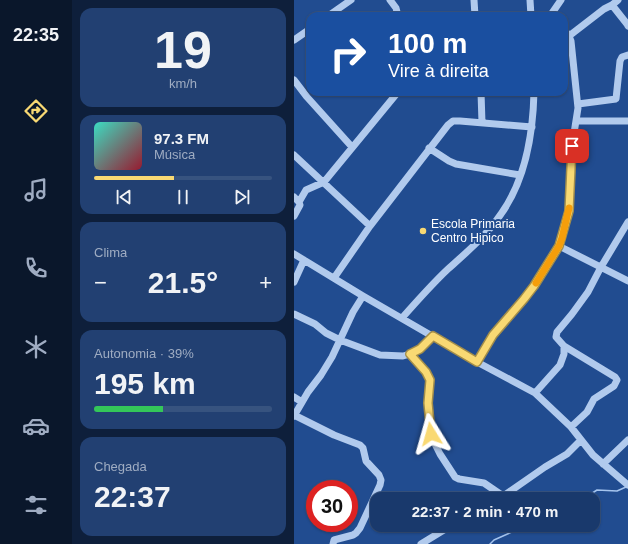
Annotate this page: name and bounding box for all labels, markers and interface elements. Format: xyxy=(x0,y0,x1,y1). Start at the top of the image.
text: 19 xyxy=(154,21,212,79)
text: 22:35 xyxy=(13,25,59,45)
icon: right xyxy=(322,28,374,80)
text: 100 m xyxy=(388,28,467,59)
text: Vire à direita xyxy=(388,61,489,81)
text: km/h xyxy=(169,76,197,91)
icon: directions xyxy=(22,97,50,125)
pin xyxy=(555,129,589,163)
text: 97.3 FM xyxy=(154,130,209,147)
icon: arrive xyxy=(561,135,583,157)
text: Música xyxy=(154,147,195,162)
icon: music xyxy=(22,176,50,204)
icon: previous xyxy=(113,186,135,208)
icon: pause xyxy=(172,186,194,208)
icon: next xyxy=(231,186,253,208)
place label: Escola Primaria Centro Hipico xyxy=(431,217,515,245)
marker: Escola Primaria Centro Hipico xyxy=(418,226,428,236)
text: Clima xyxy=(94,245,127,260)
icon: phone xyxy=(22,254,50,282)
text: 21.5° xyxy=(148,266,218,299)
text: − xyxy=(94,270,107,295)
text: + xyxy=(259,270,272,295)
icon: climate xyxy=(22,333,50,361)
text: Autonomia · 39% xyxy=(94,346,194,361)
text: 195 km xyxy=(94,367,196,400)
icon: car xyxy=(22,412,50,440)
position arrow xyxy=(410,413,452,455)
text: Chegada xyxy=(94,459,147,474)
text: 22:37 xyxy=(94,480,171,513)
speed limit sign: 30 xyxy=(306,480,358,532)
icon: filters xyxy=(22,491,50,519)
text: 22:37 · 2 min · 470 m xyxy=(412,503,558,520)

